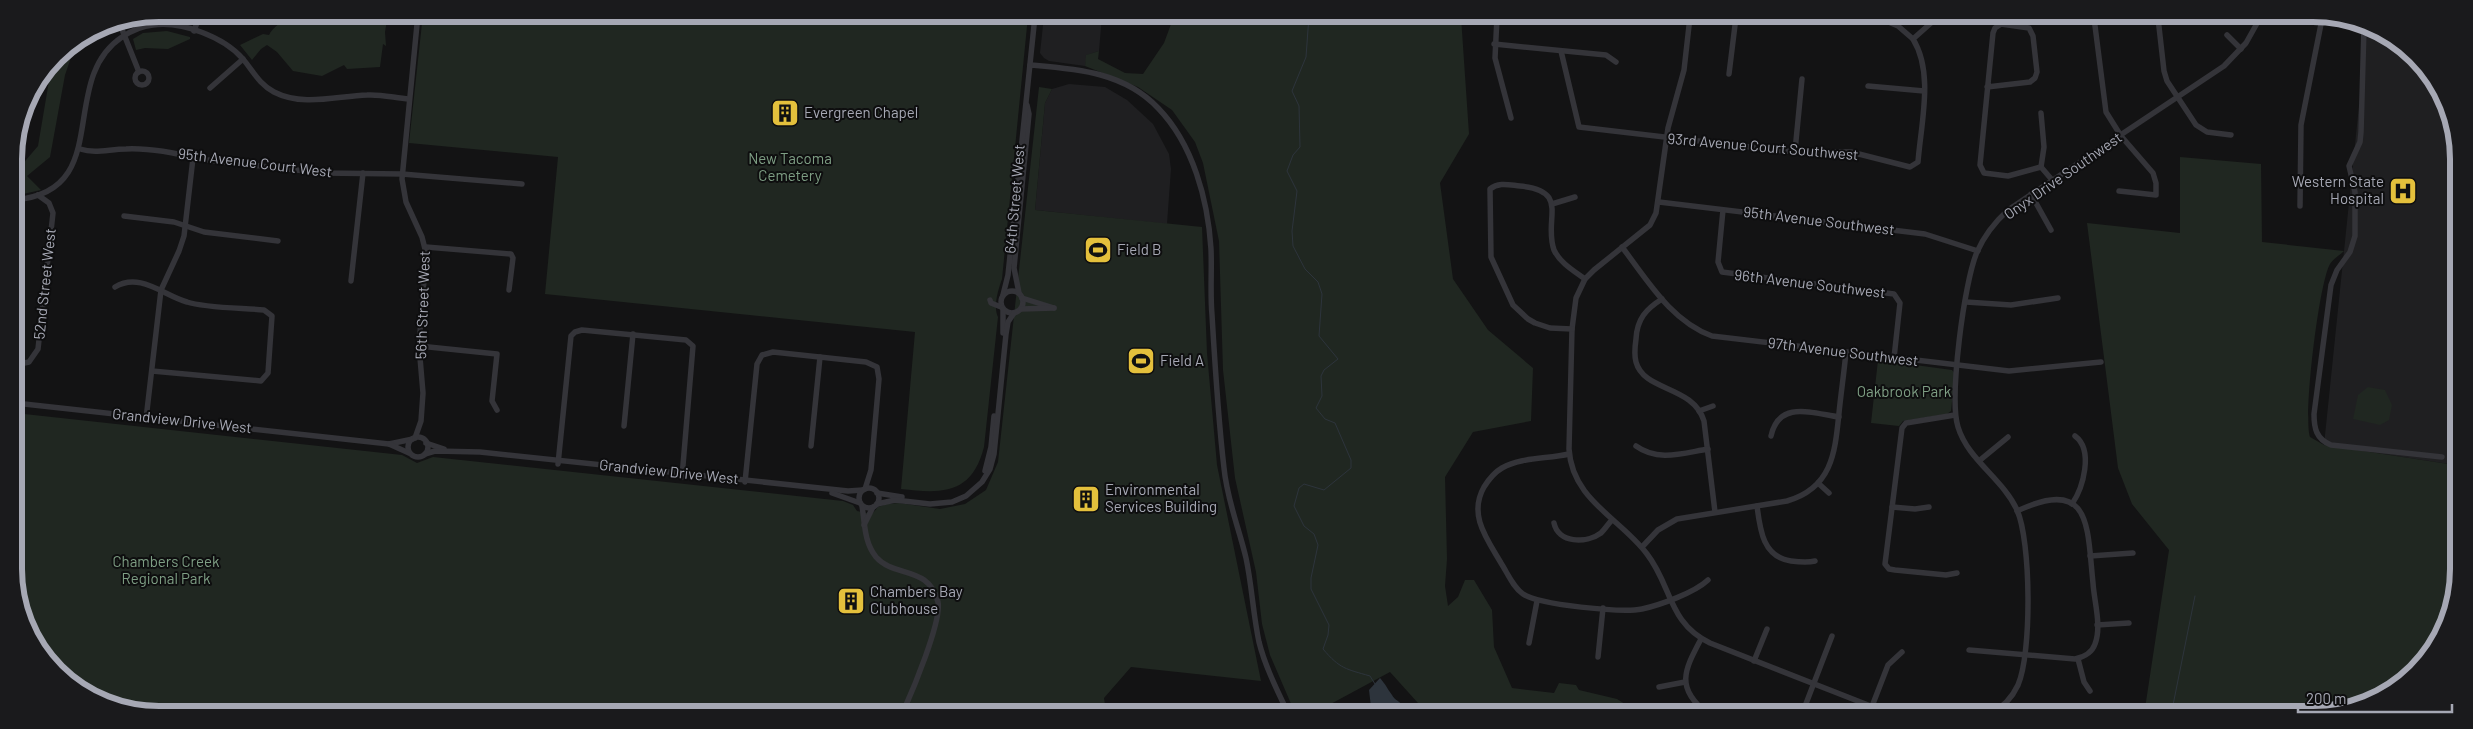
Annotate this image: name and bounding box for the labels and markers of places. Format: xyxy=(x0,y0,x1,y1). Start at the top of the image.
building icon: Evergreen Chapel xyxy=(770,98,800,128)
place label: Evergreen Chapel xyxy=(804,103,918,121)
place label: Western State Hospital xyxy=(2292,172,2384,207)
hospital icon: Western State Hospital xyxy=(2388,176,2418,206)
sports icon: Field B xyxy=(1083,235,1113,265)
place label: Field B xyxy=(1117,240,1161,258)
sports icon: Field A xyxy=(1126,346,1156,376)
place label: Field A xyxy=(1160,351,1204,369)
place label: Environmental Services Building xyxy=(1105,480,1217,515)
building icon: Environmental Services Building xyxy=(1071,484,1101,514)
place label: Chambers Bay Clubhouse xyxy=(870,582,963,617)
building icon: Chambers Bay Clubhouse xyxy=(836,586,866,616)

